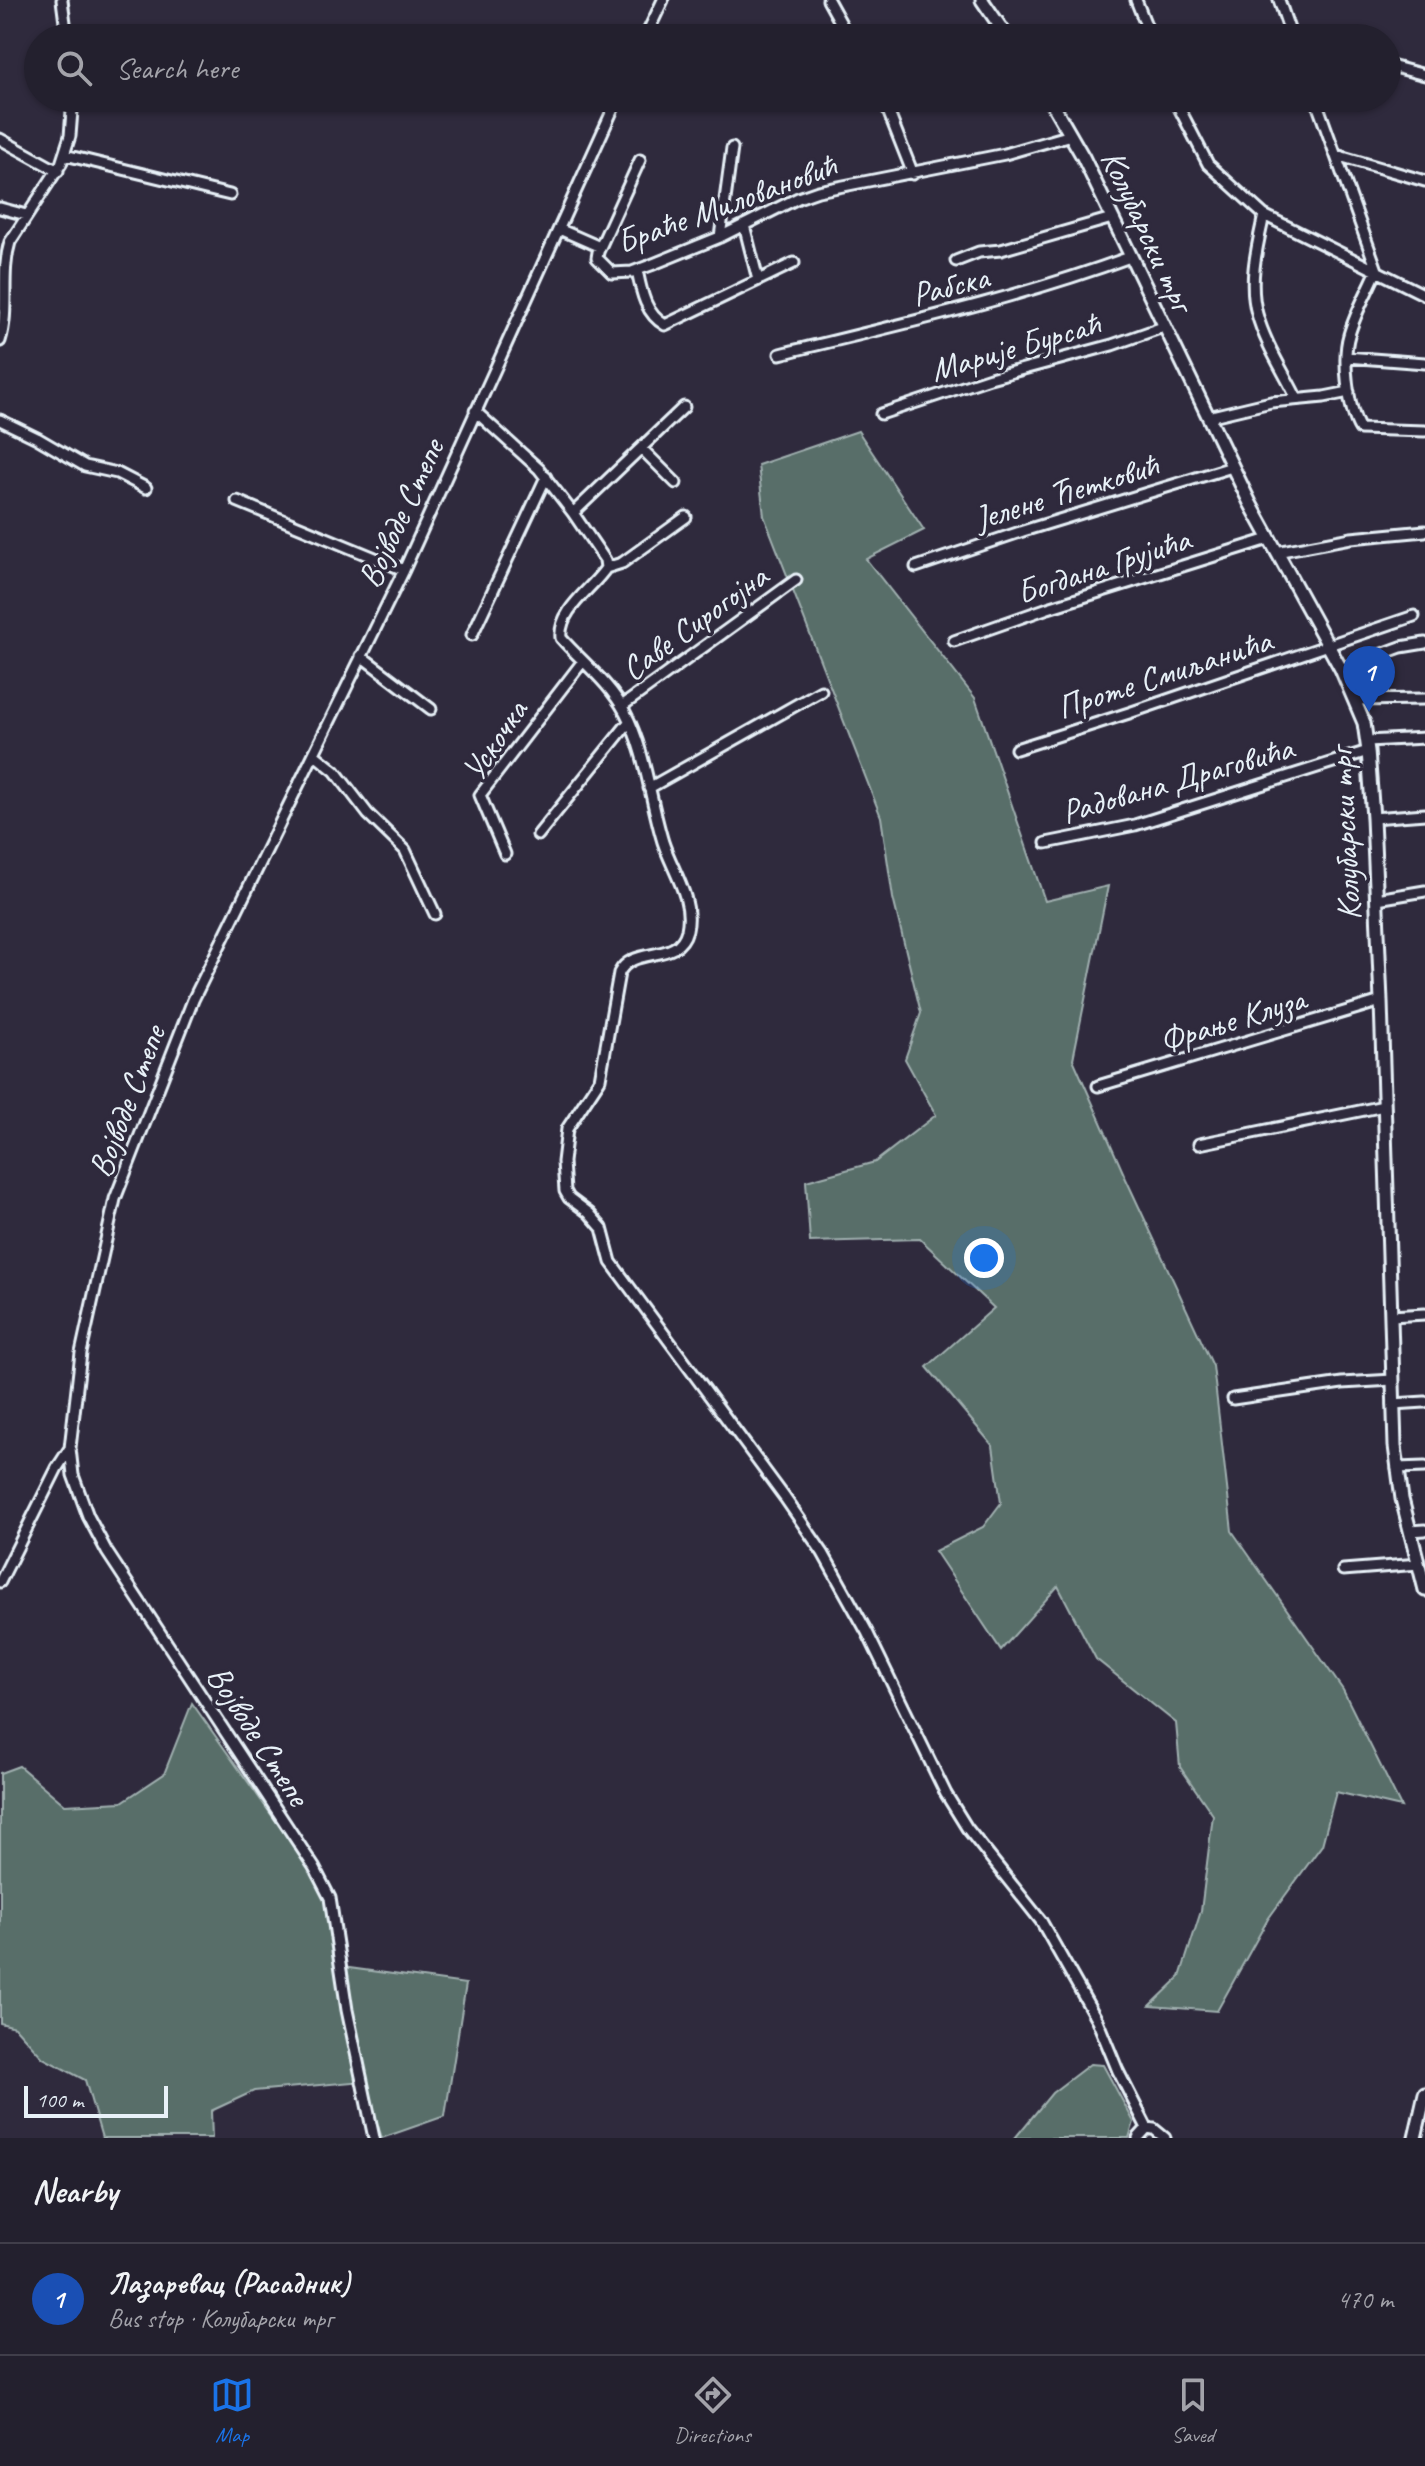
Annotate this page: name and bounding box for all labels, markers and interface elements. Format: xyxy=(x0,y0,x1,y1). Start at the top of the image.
search box xyxy=(24,24,1401,112)
icon: search xyxy=(52,46,96,90)
text: Search here xyxy=(116,49,238,87)
street label: Браће Миловановић xyxy=(611,143,843,263)
street label: Колубарски трг xyxy=(1092,143,1205,322)
street label: Рабска xyxy=(907,255,995,316)
street label: Марије Бурсаћ xyxy=(925,301,1106,391)
street label: Војводе Степе xyxy=(347,429,455,594)
street label: Јелене Ћетковић xyxy=(967,443,1165,540)
street label: Богдана Грујића xyxy=(1011,516,1198,614)
street label: Саве Сирогојна xyxy=(613,554,778,690)
street label: Проте Смиљанића xyxy=(1051,618,1279,728)
pin: 1 xyxy=(1343,646,1395,712)
street label: Ускочка xyxy=(452,690,538,789)
street label: Радована Драговића xyxy=(1056,725,1300,833)
street label: Колубарски трг xyxy=(1318,742,1370,921)
street label: Фрање Клуза xyxy=(1154,976,1313,1062)
street label: Војводе Степе xyxy=(78,1017,176,1183)
your location xyxy=(964,1238,1004,1278)
street label: Војводе Степе xyxy=(197,1657,322,1816)
scale bar xyxy=(24,2082,168,2118)
text: 100 m xyxy=(36,2086,83,2114)
text: Nearby xyxy=(32,2169,118,2212)
text: Лазаревац (Расадник) xyxy=(108,2264,350,2302)
text: 1 xyxy=(52,2283,64,2316)
text: 470 m xyxy=(1337,2283,1393,2316)
text: Bus stop · Колубарски трг xyxy=(108,2302,332,2335)
tab: Map xyxy=(210,2373,254,2449)
tab: Directions xyxy=(674,2373,751,2449)
tab: Saved xyxy=(1171,2373,1215,2449)

